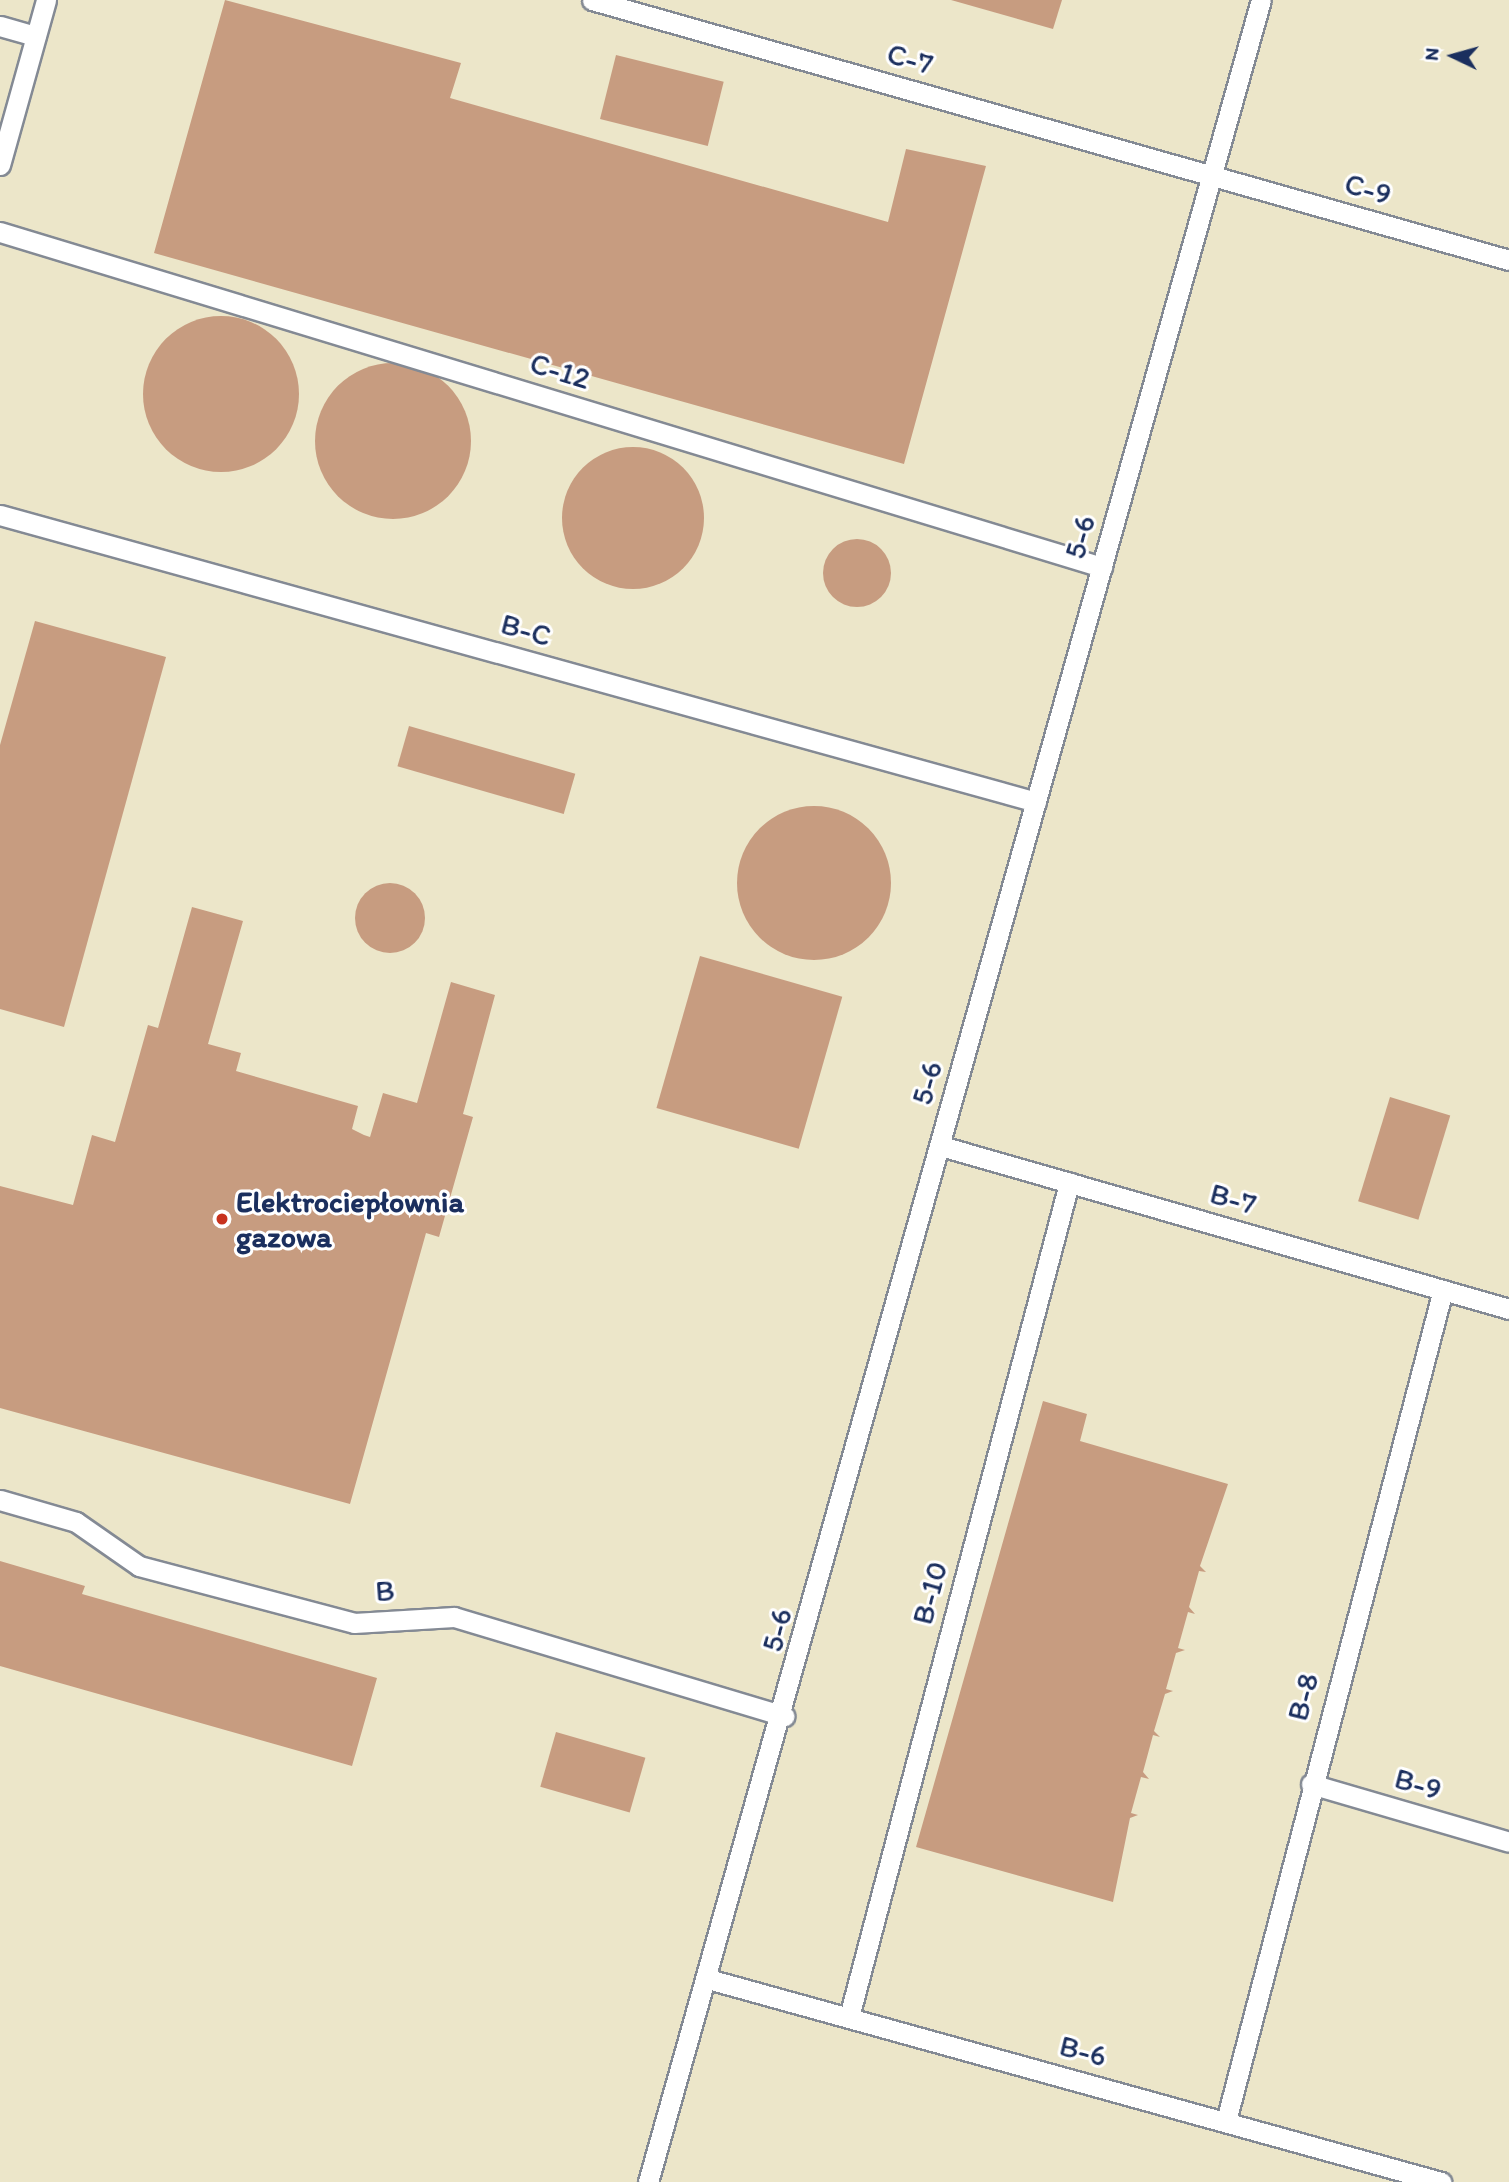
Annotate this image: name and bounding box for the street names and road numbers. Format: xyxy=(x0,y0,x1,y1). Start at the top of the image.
street label: C-7 xyxy=(883,35,937,83)
street label: C-9 xyxy=(1340,165,1396,213)
street label: C-12 xyxy=(526,345,594,397)
street label: 5-6 xyxy=(1057,511,1103,563)
street label: B-C xyxy=(497,606,555,654)
street label: 5-6 xyxy=(904,1057,950,1109)
street label: B-7 xyxy=(1206,1175,1260,1223)
street label: B-10 xyxy=(904,1558,956,1628)
street label: B xyxy=(374,1573,396,1609)
street label: 5-6 xyxy=(754,1604,800,1656)
street label: B-8 xyxy=(1279,1669,1327,1725)
street label: B-9 xyxy=(1390,1760,1446,1808)
street label: B-6 xyxy=(1056,2027,1110,2075)

